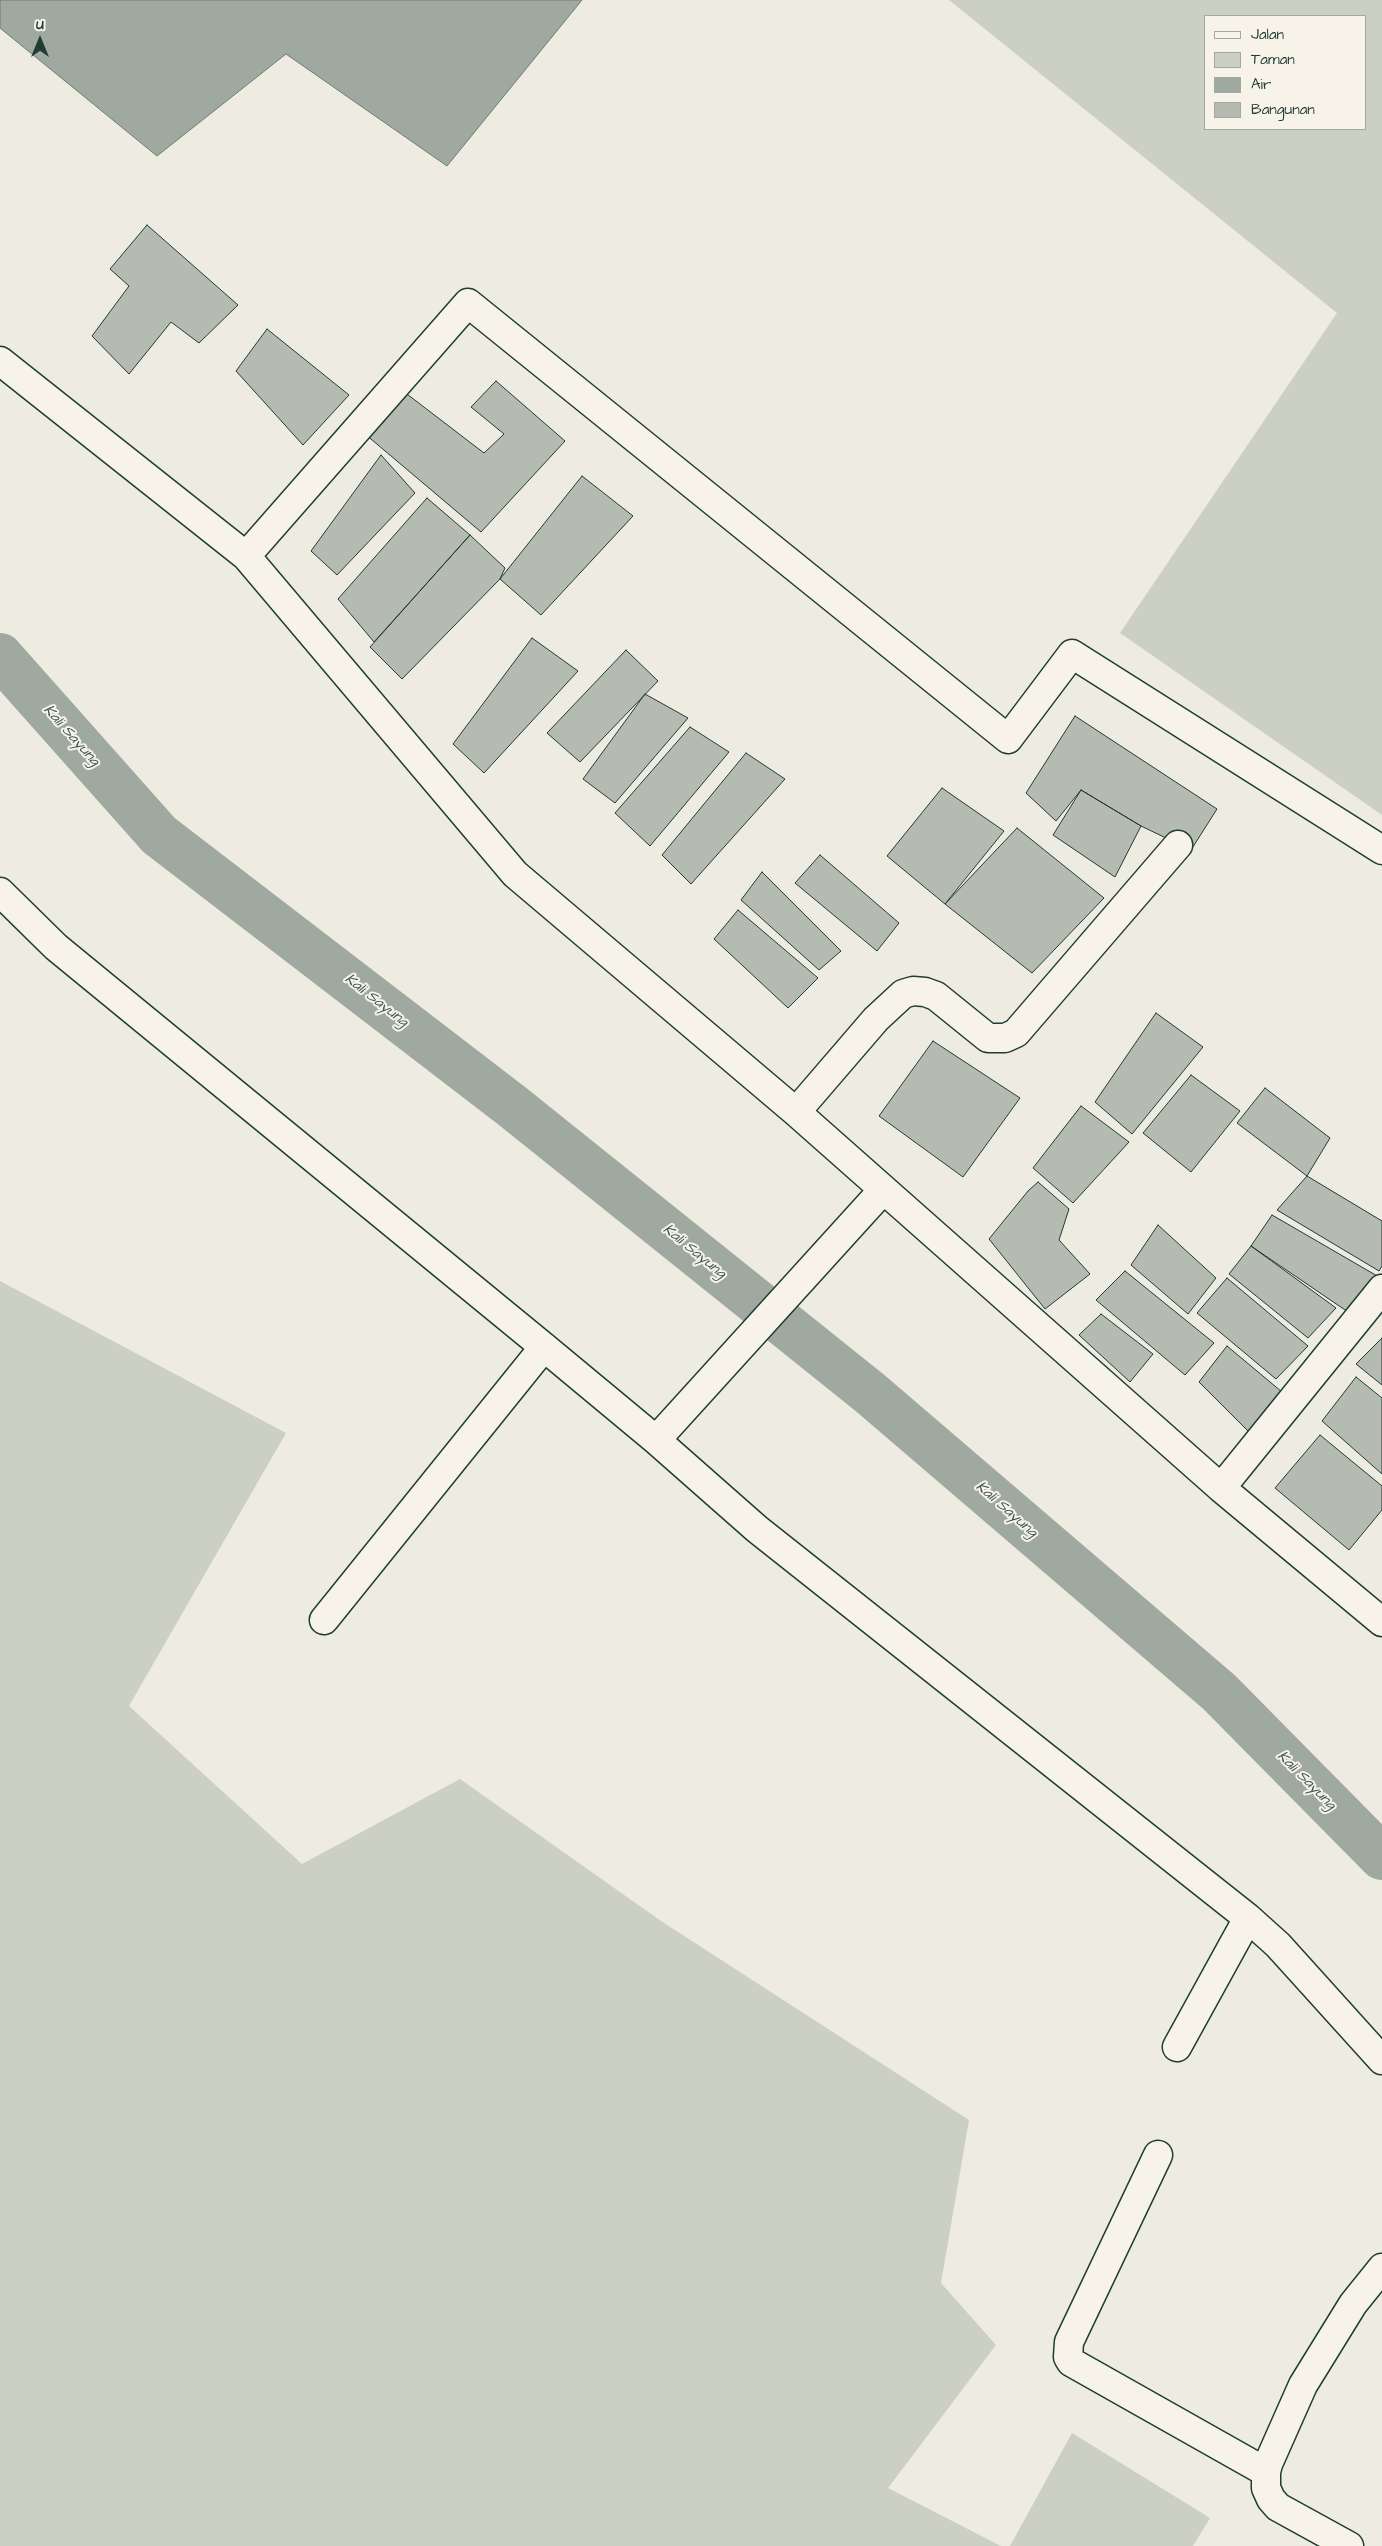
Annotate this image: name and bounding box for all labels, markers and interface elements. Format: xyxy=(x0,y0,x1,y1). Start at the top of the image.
north arrow xyxy=(15,15,65,65)
text: U xyxy=(36,15,44,35)
legend xyxy=(1204,15,1367,130)
text: Jalan xyxy=(1251,24,1284,45)
text: Taman xyxy=(1251,49,1295,70)
text: Air xyxy=(1251,74,1271,95)
text: Bangunan xyxy=(1251,99,1315,120)
water label: Kali Sayung xyxy=(39,702,103,770)
water label: Kali Sayung xyxy=(341,971,411,1031)
water label: Kali Sayung xyxy=(659,1221,729,1283)
water label: Kali Sayung xyxy=(972,1478,1040,1542)
water label: Kali Sayung xyxy=(1273,1748,1339,1814)

